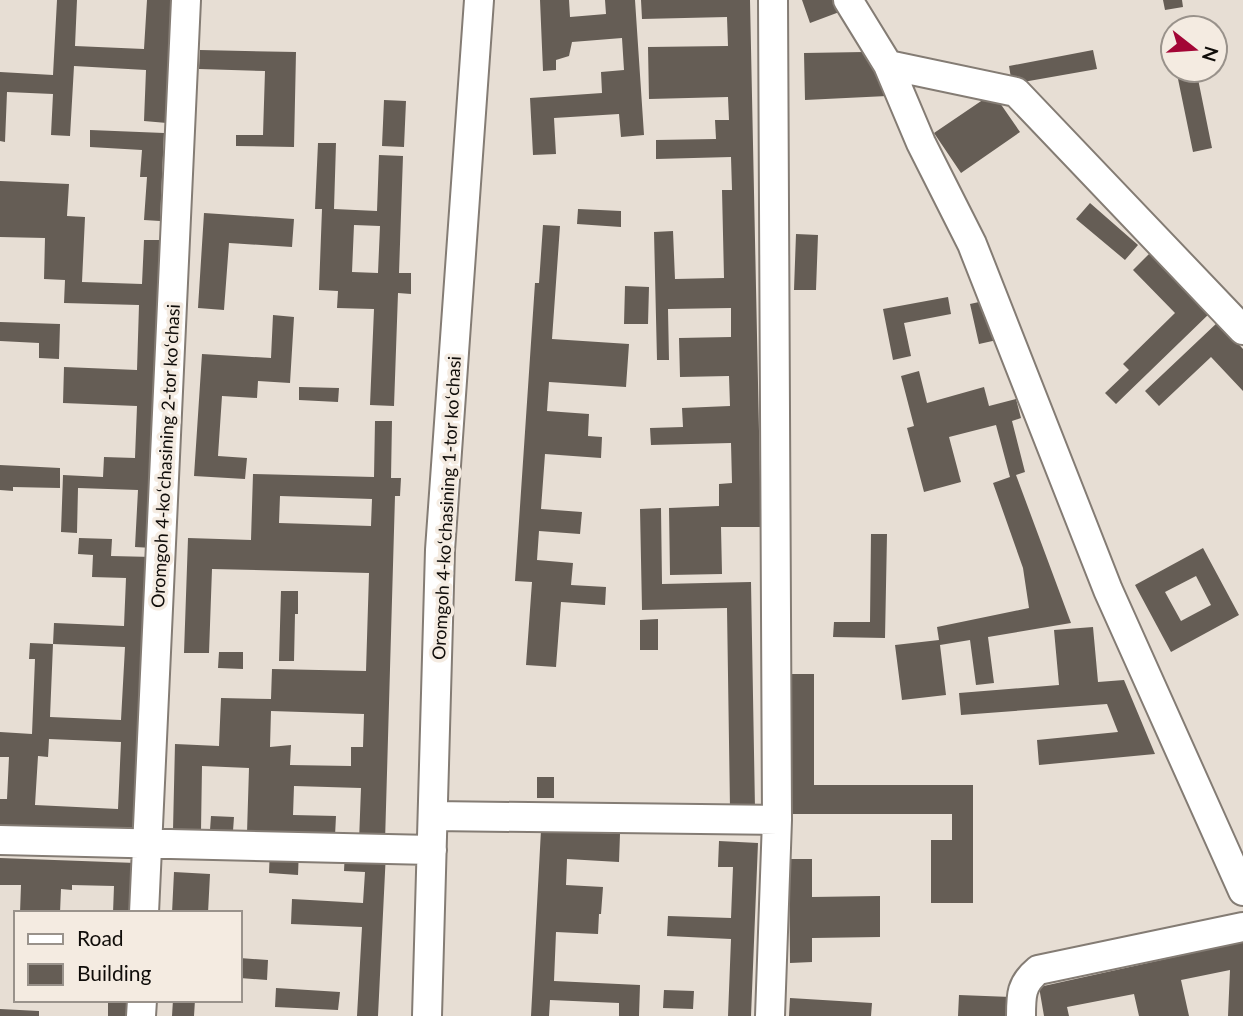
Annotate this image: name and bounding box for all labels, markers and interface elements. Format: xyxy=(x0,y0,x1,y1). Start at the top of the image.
north arrow xyxy=(1159,14,1229,84)
text: N xyxy=(1198,44,1224,64)
street label: Oromgoh 4-koʻchasining 2-tor koʻchasi xyxy=(146,304,184,608)
street label: Oromgoh 4-koʻchasining 1-tor koʻchasi xyxy=(427,356,465,660)
legend xyxy=(14,911,242,1002)
text: Road xyxy=(77,925,124,950)
text: Building xyxy=(77,960,152,985)

